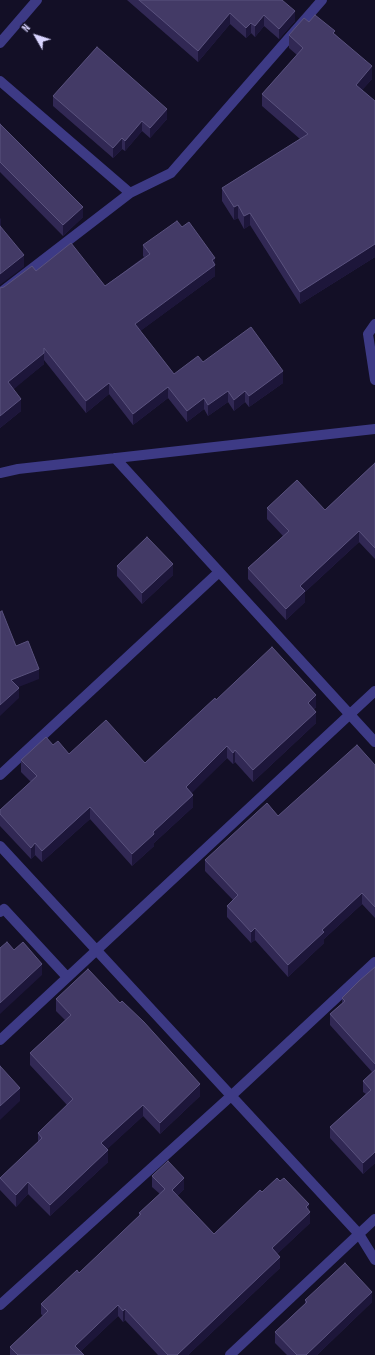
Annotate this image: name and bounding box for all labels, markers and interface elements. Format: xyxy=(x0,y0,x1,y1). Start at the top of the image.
north arrow xyxy=(16,16,56,56)
text: N xyxy=(19,22,33,35)

